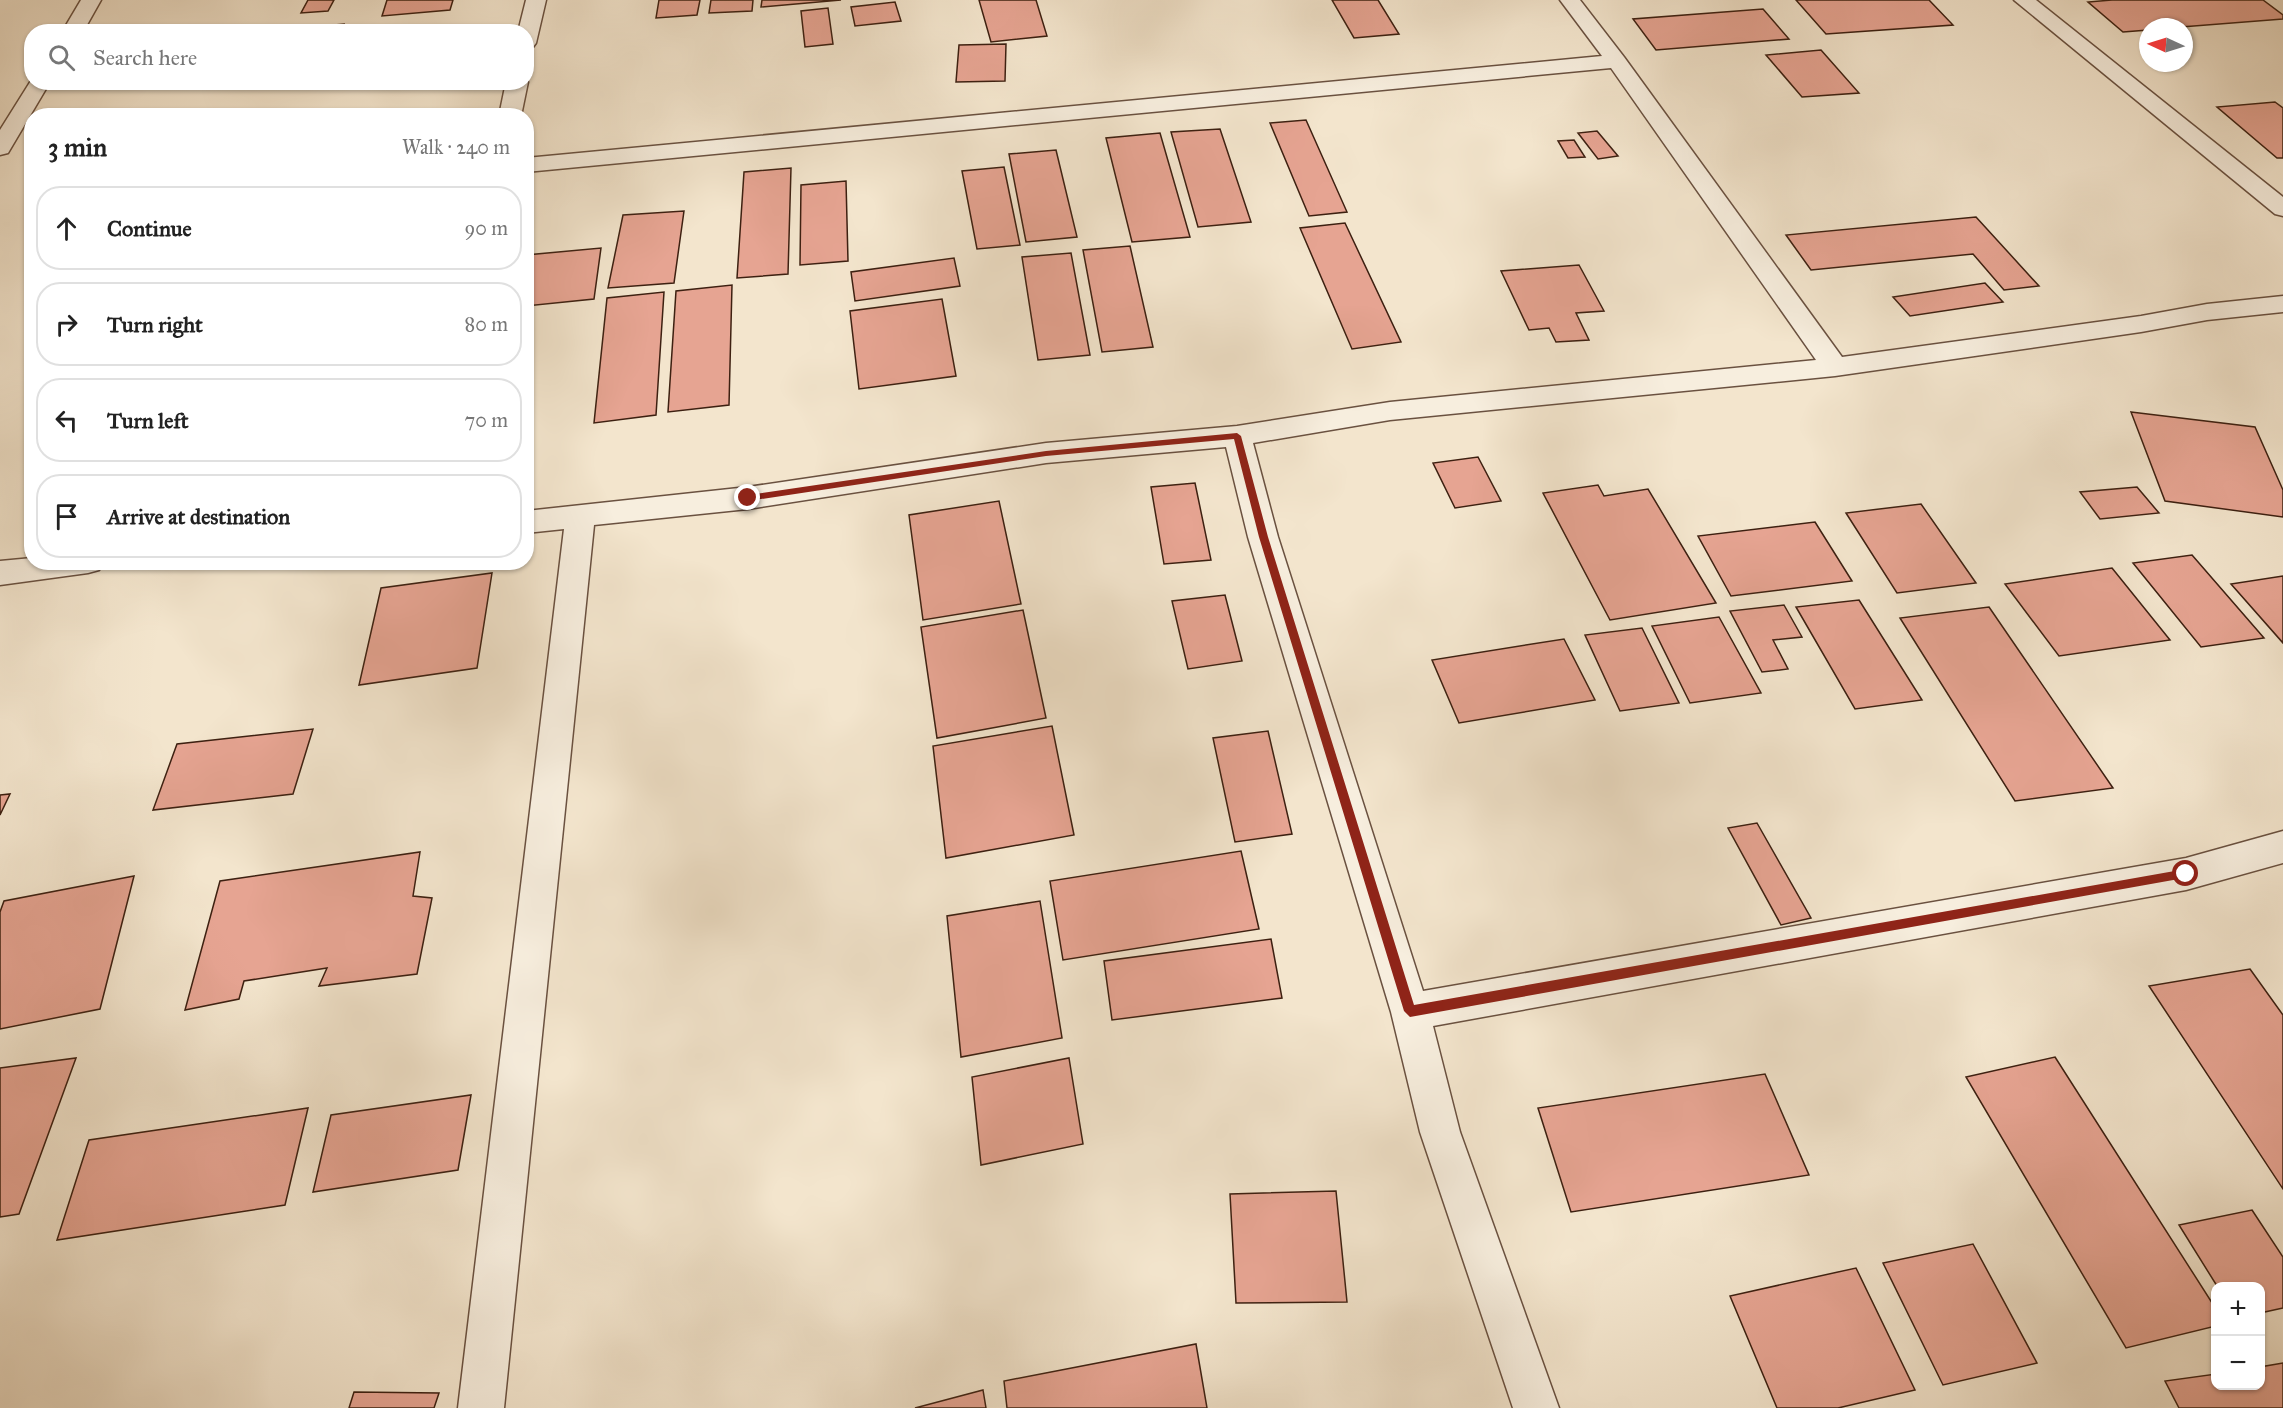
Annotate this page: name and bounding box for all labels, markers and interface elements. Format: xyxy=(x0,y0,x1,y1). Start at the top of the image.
north arrow xyxy=(2139,18,2193,72)
search box xyxy=(24,24,534,90)
icon: search xyxy=(45,41,78,74)
text: Search here xyxy=(93,44,197,71)
text: 3 min xyxy=(48,131,107,163)
text: Walk · 240 m xyxy=(402,135,510,159)
icon: ahead xyxy=(50,212,83,245)
text: Continue xyxy=(107,215,192,242)
text: 90 m xyxy=(465,216,508,240)
icon: right xyxy=(50,308,83,341)
text: Turn right xyxy=(107,311,203,338)
text: 80 m xyxy=(465,312,508,336)
icon: left xyxy=(50,404,83,437)
text: Turn left xyxy=(107,407,189,434)
text: 70 m xyxy=(465,408,508,432)
route end xyxy=(734,484,760,510)
icon: arrive xyxy=(50,500,83,533)
text: Arrive at destination xyxy=(107,503,290,530)
route start xyxy=(2172,860,2198,886)
map controls xyxy=(2211,1282,2265,1390)
button: + xyxy=(2211,1282,2265,1336)
button: − xyxy=(2211,1336,2265,1390)

